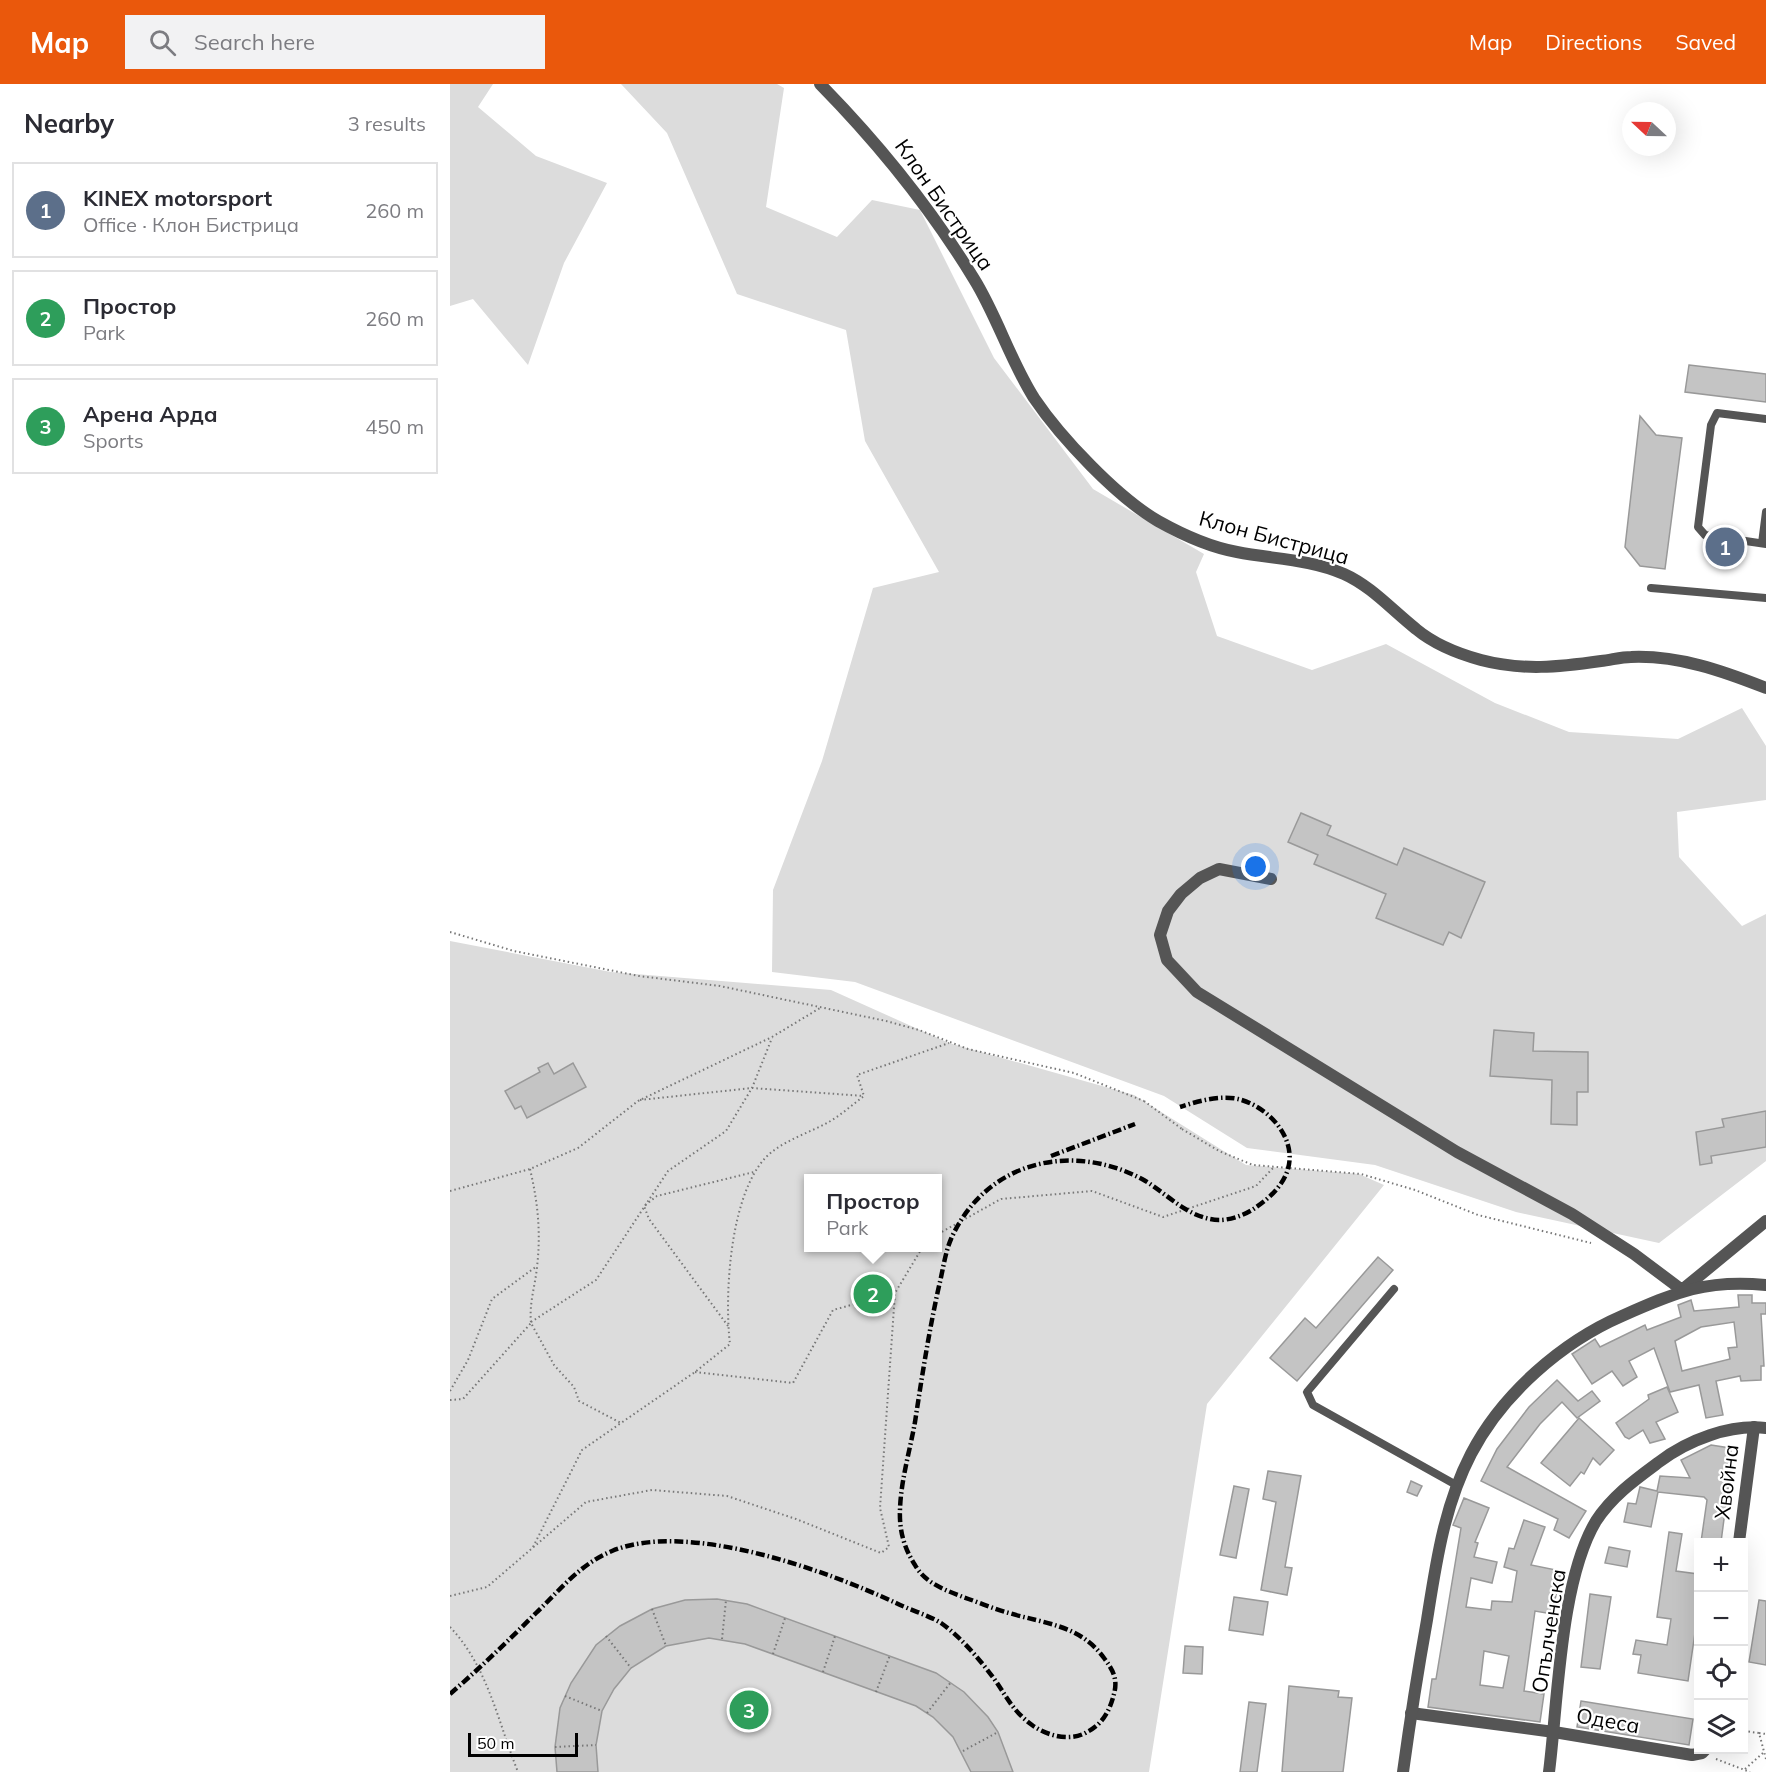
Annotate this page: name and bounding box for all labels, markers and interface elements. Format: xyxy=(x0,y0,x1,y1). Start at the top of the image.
search box xyxy=(125,15,545,69)
text: Map xyxy=(30,25,89,60)
icon: search xyxy=(146,26,179,59)
text: Search here xyxy=(194,28,315,56)
text: Map xyxy=(1469,29,1512,55)
text: Directions xyxy=(1545,29,1642,55)
text: Saved xyxy=(1675,29,1736,55)
north arrow xyxy=(1622,102,1676,156)
text: Nearby xyxy=(24,107,114,140)
text: 3 results xyxy=(348,111,426,136)
street label: Клон Бистрица xyxy=(890,134,1000,275)
text: KINEX motorsport xyxy=(83,184,272,212)
text: 1 xyxy=(40,198,52,223)
text: 260 m xyxy=(365,198,424,223)
text: Office · Клон Бистрица xyxy=(83,212,299,237)
text: Простор xyxy=(83,292,176,320)
text: 2 xyxy=(40,306,52,331)
text: 260 m xyxy=(365,306,424,331)
text: Park xyxy=(83,320,125,345)
text: Арена Арда xyxy=(83,400,218,428)
text: 3 xyxy=(40,414,52,439)
text: 450 m xyxy=(365,414,424,439)
text: Sports xyxy=(83,428,144,453)
street label: Клон Бистрица xyxy=(1196,505,1352,570)
pin: 1 xyxy=(1706,524,1744,570)
your location xyxy=(1241,852,1270,881)
popup xyxy=(804,1174,942,1252)
text: Простор xyxy=(826,1187,920,1215)
text: Park xyxy=(826,1215,868,1240)
pin: 2 xyxy=(854,1272,892,1316)
street label: Хвойна xyxy=(1709,1443,1744,1521)
map controls xyxy=(1694,1538,1748,1754)
button: + xyxy=(1694,1538,1748,1592)
street label: Опълченска xyxy=(1525,1567,1571,1695)
button: − xyxy=(1694,1592,1748,1646)
button: locate xyxy=(1694,1646,1748,1700)
pin: 3 xyxy=(730,1688,768,1732)
button: layers xyxy=(1694,1700,1748,1754)
street label: Одеса xyxy=(1574,1702,1642,1738)
scale bar xyxy=(468,1730,578,1758)
text: 50 m xyxy=(477,1733,514,1753)

